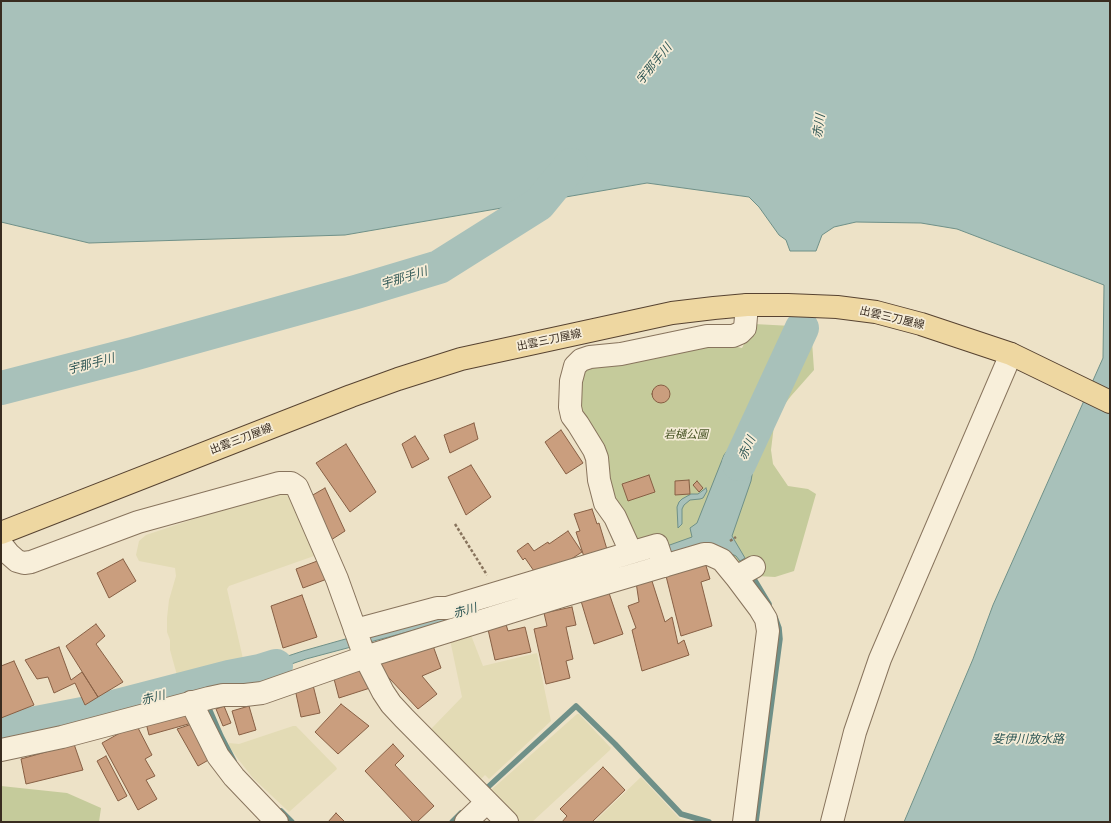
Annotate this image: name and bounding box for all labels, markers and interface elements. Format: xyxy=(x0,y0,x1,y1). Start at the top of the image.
water label: 宇那手川 xyxy=(633,41,675,87)
water label: 赤川 xyxy=(810,113,828,139)
water label: 宇那手川 xyxy=(379,264,429,292)
street label: 出雲三刀屋線 xyxy=(858,304,926,332)
street label: 出雲三刀屋線 xyxy=(515,327,583,353)
water label: 宇那手川 xyxy=(66,351,116,377)
street label: 出雲三刀屋線 xyxy=(208,421,274,457)
park label: 岩樋公園 xyxy=(664,428,708,442)
water label: 赤川 xyxy=(735,434,759,462)
water label: 赤川 xyxy=(451,601,479,621)
water label: 赤川 xyxy=(140,688,166,708)
water label: 斐伊川放水路 xyxy=(992,732,1064,746)

